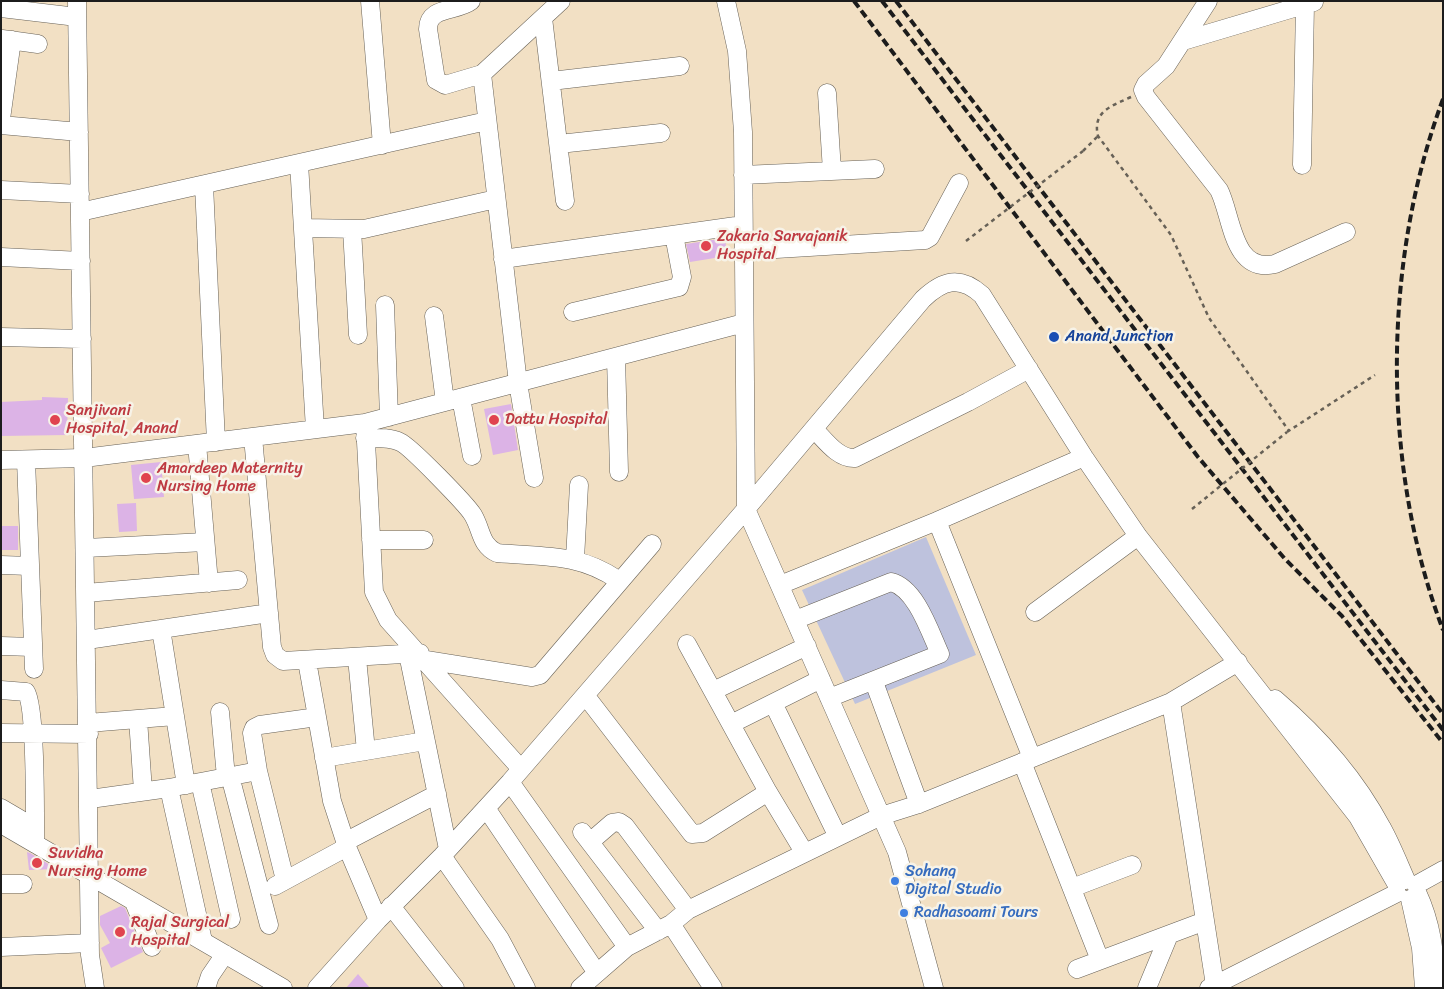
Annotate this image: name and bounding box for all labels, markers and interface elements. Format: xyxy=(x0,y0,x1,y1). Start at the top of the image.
place label: Zakaria Sarvajanik Hospital xyxy=(717,227,848,265)
marker: Zakaria Sarvajanik Hospital xyxy=(699,239,713,253)
place label: Anand Junction xyxy=(1065,327,1173,347)
marker: Anand Junction xyxy=(1047,330,1061,344)
place label: Sanjivani Hospital, Anand xyxy=(66,401,177,439)
place label: Dattu Hospital xyxy=(505,410,607,430)
marker: Sanjivani Hospital, Anand xyxy=(48,413,62,427)
marker: Dattu Hospital xyxy=(487,413,501,427)
place label: Amardeep Maternity Nursing Home xyxy=(157,459,303,497)
marker: Amardeep Maternity Nursing Home xyxy=(139,471,153,485)
place label: Suvidha Nursing Home xyxy=(48,844,147,882)
marker: Suvidha Nursing Home xyxy=(30,856,44,870)
place label: Sohang Digital Studio xyxy=(905,862,1002,900)
marker: Sohang Digital Studio xyxy=(889,875,901,887)
place label: Radhasoami Tours xyxy=(914,903,1038,923)
marker: Radhasoami Tours xyxy=(898,907,910,919)
place label: Rajal Surgical Hospital xyxy=(131,913,229,951)
marker: Rajal Surgical Hospital xyxy=(113,925,127,939)

